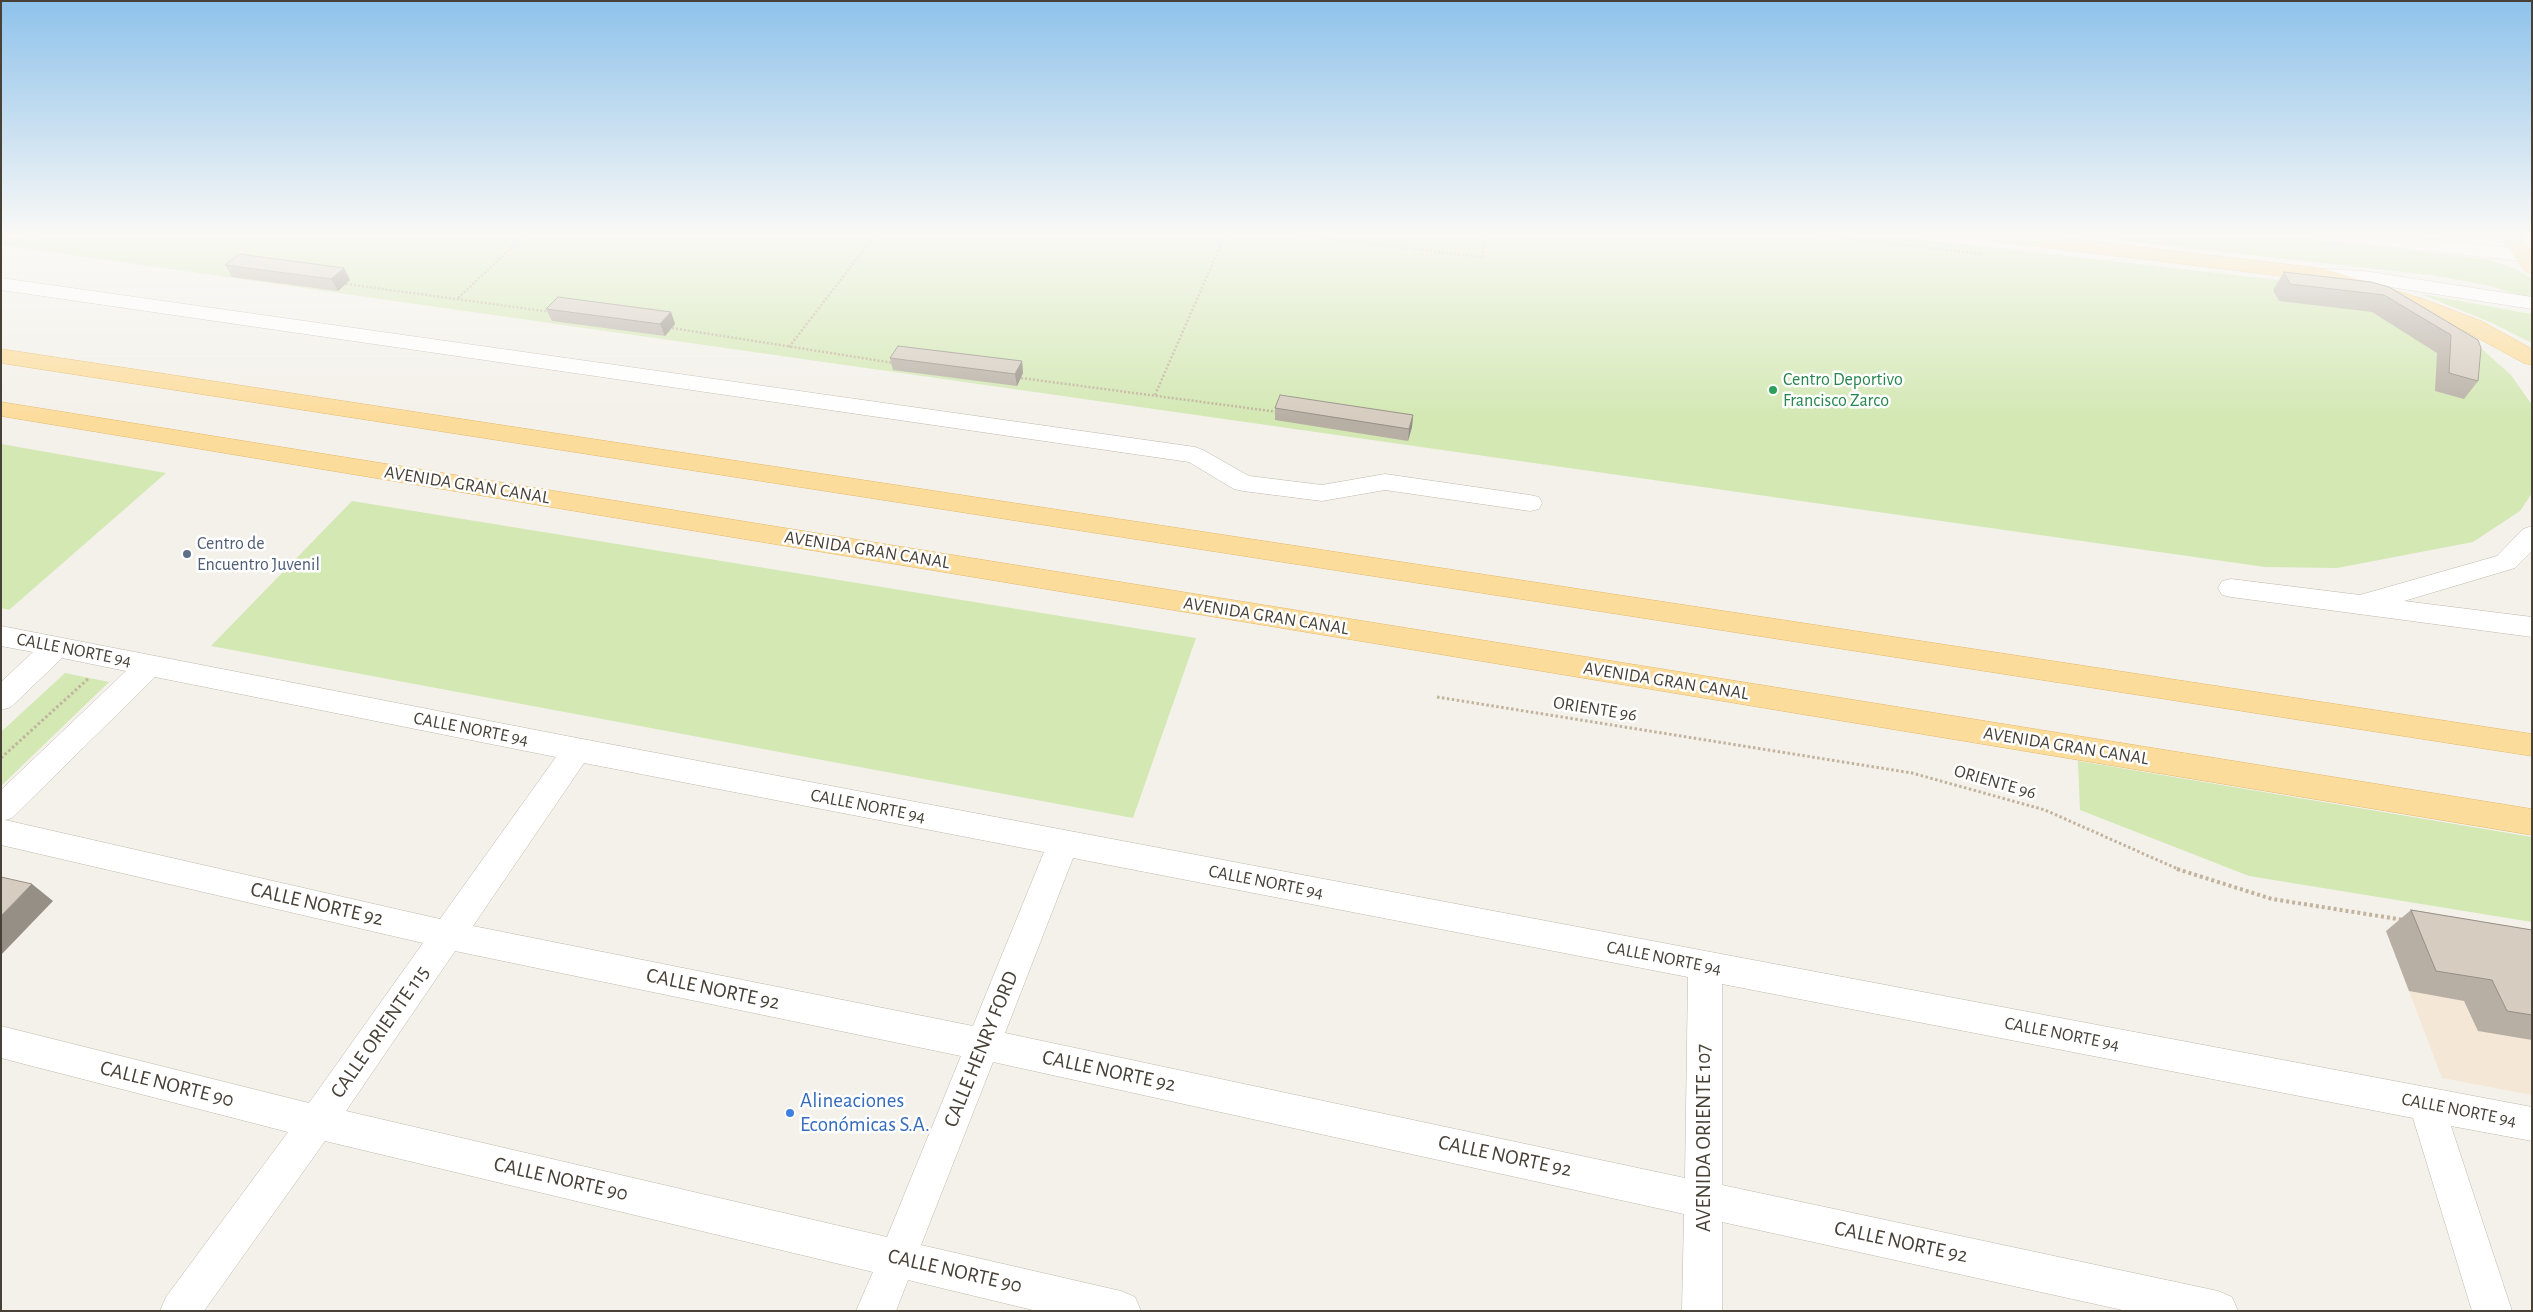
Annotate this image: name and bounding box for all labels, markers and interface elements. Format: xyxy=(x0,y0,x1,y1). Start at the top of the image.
place label: Centro Deportivo Francisco Zarco xyxy=(1783,369,1903,412)
marker: Centro Deportivo Francisco Zarco xyxy=(1767,384,1779,396)
street label: AVENIDA GRAN CANAL xyxy=(383,461,551,509)
street label: AVENIDA GRAN CANAL xyxy=(783,526,951,574)
place label: Centro de Encuentro Juvenil xyxy=(197,533,320,576)
marker: Centro de Encuentro Juvenil xyxy=(181,548,193,560)
street label: AVENIDA GRAN CANAL xyxy=(1182,592,1350,640)
street label: CALLE NORTE 94 xyxy=(15,628,133,672)
street label: AVENIDA GRAN CANAL xyxy=(1582,657,1750,705)
street label: ORIENTE 96 xyxy=(1552,692,1638,726)
street label: CALLE NORTE 94 xyxy=(412,707,530,751)
street label: AVENIDA GRAN CANAL xyxy=(1982,722,2150,770)
street label: ORIENTE 96 xyxy=(1951,760,2039,804)
street label: CALLE NORTE 94 xyxy=(809,784,927,828)
street label: CALLE NORTE 94 xyxy=(1207,860,1325,904)
street label: CALLE NORTE 92 xyxy=(248,876,386,932)
street label: CALLE NORTE 94 xyxy=(1605,936,1723,980)
street label: CALLE ORIENTE 115 xyxy=(325,961,435,1103)
street label: CALLE NORTE 92 xyxy=(644,963,782,1015)
street label: CALLE HENRY FORD xyxy=(938,967,1024,1131)
street label: CALLE NORTE 94 xyxy=(2003,1012,2121,1056)
street label: AVENIDA ORIENTE 107 xyxy=(1691,1044,1717,1232)
street label: CALLE NORTE 92 xyxy=(1040,1045,1178,1097)
street label: CALLE NORTE 90 xyxy=(97,1055,237,1113)
place label: Alineaciones Económicas S.A. xyxy=(800,1088,930,1138)
street label: CALLE NORTE 94 xyxy=(2400,1088,2518,1132)
marker: Alineaciones Económicas S.A. xyxy=(784,1107,796,1119)
street label: CALLE NORTE 92 xyxy=(1436,1130,1574,1182)
street label: CALLE NORTE 90 xyxy=(491,1151,631,1207)
street label: CALLE NORTE 92 xyxy=(1832,1216,1970,1268)
street label: CALLE NORTE 90 xyxy=(885,1243,1025,1299)

